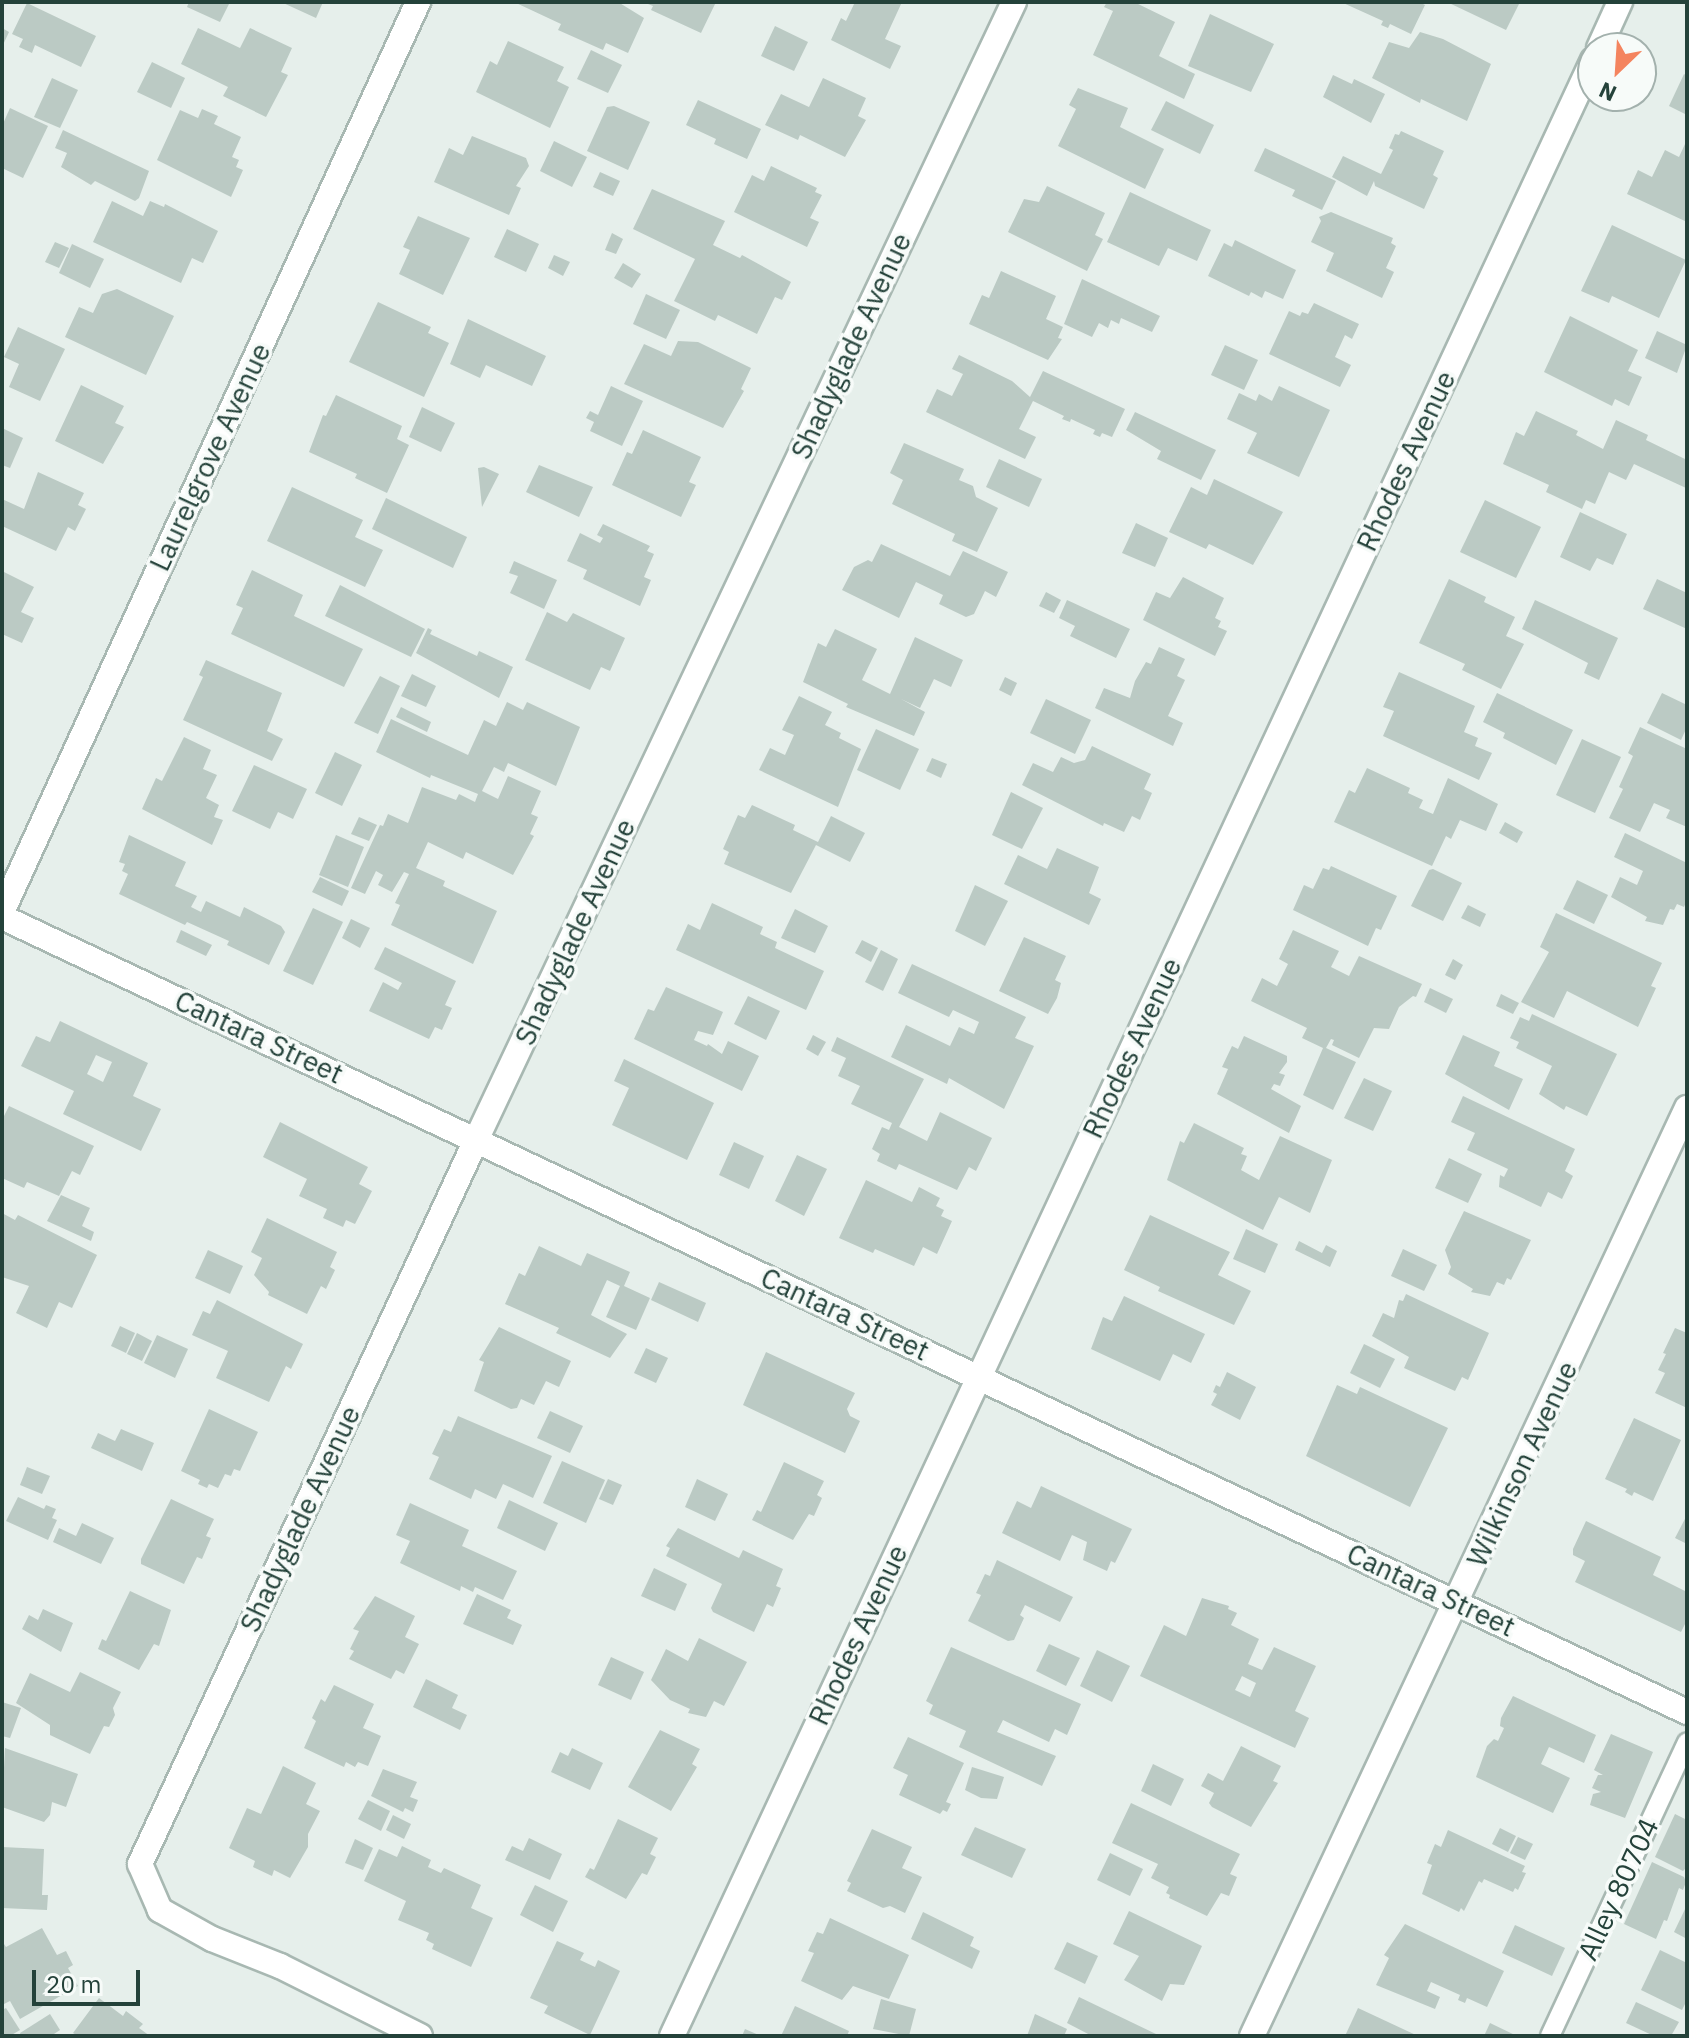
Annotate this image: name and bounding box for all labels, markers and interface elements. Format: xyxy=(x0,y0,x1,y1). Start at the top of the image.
north arrow xyxy=(1577,32,1657,112)
text: N xyxy=(1594,76,1621,109)
street label: Shadyglade Avenue xyxy=(784,228,918,464)
street label: Laurelgrove Avenue xyxy=(143,338,277,576)
street label: Rhodes Avenue xyxy=(1350,366,1462,556)
street label: Shadyglade Avenue xyxy=(508,814,642,1050)
street label: Rhodes Avenue xyxy=(1076,953,1188,1143)
street label: Cantara Street xyxy=(170,983,348,1091)
street label: Cantara Street xyxy=(756,1260,934,1368)
street label: Wilkinson Avenue xyxy=(1460,1356,1584,1572)
street label: Shadyglade Avenue xyxy=(233,1401,367,1637)
street label: Cantara Street xyxy=(1342,1536,1520,1644)
street label: Rhodes Avenue xyxy=(802,1540,914,1730)
street label: Alley 80704 xyxy=(1570,1813,1666,1965)
scale bar xyxy=(36,1954,144,2004)
text: 20 m xyxy=(46,1968,101,2000)

